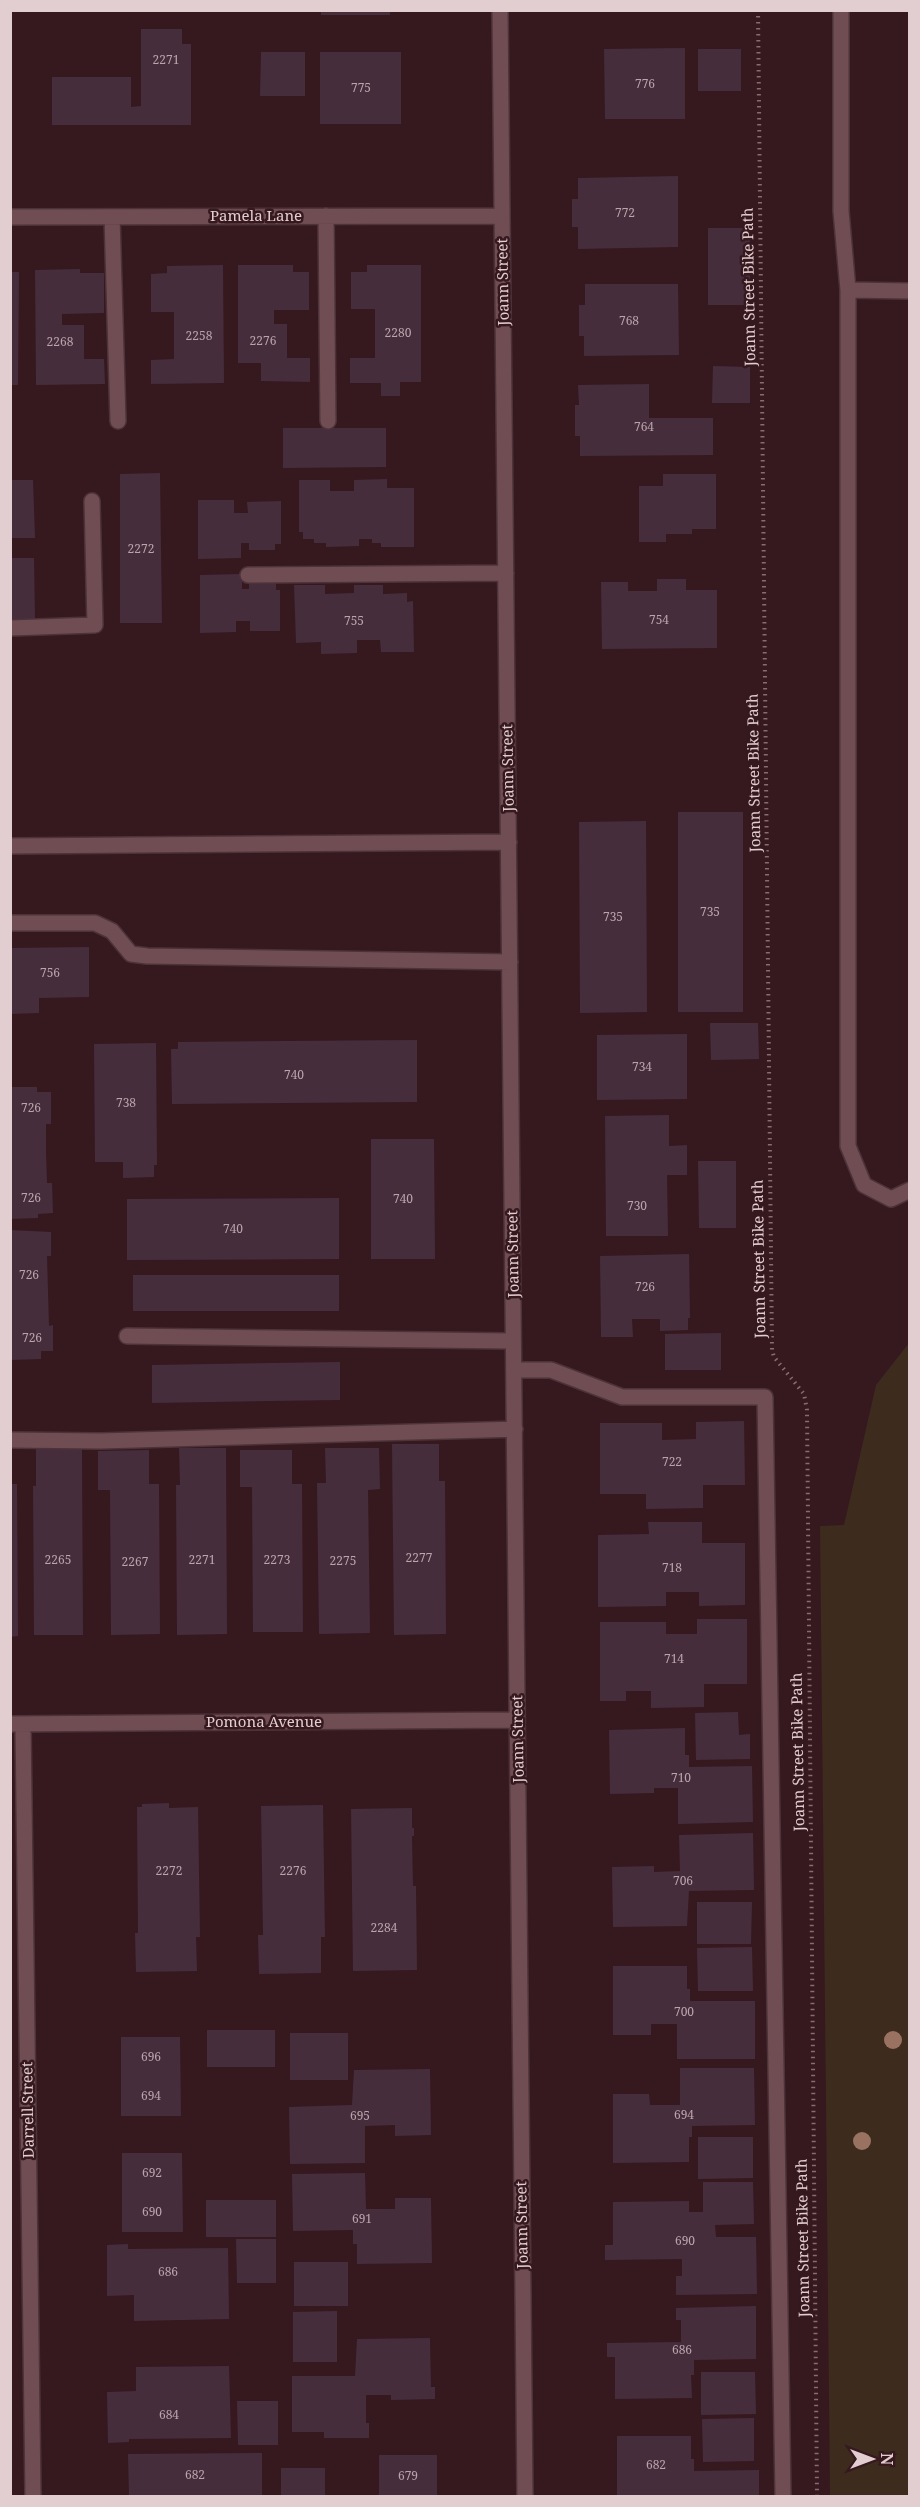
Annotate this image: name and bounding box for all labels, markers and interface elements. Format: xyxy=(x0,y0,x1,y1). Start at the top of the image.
house number: 2271 xyxy=(153,51,179,68)
house number: 776 xyxy=(635,75,655,92)
house number: 775 xyxy=(351,79,371,96)
house number: 772 xyxy=(615,204,635,221)
street label: Pamela Lane xyxy=(210,205,302,225)
street label: Joann Street Bike Path xyxy=(737,207,759,368)
street label: Joann Street xyxy=(491,238,513,327)
house number: 768 xyxy=(619,312,639,329)
house number: 2280 xyxy=(385,324,412,341)
house number: 2258 xyxy=(186,327,213,344)
house number: 2276 xyxy=(250,332,277,349)
house number: 2268 xyxy=(47,333,74,350)
house number: 764 xyxy=(634,418,654,435)
house number: 2272 xyxy=(128,540,154,557)
house number: 754 xyxy=(649,611,669,628)
house number: 755 xyxy=(344,612,364,629)
street label: Joann Street Bike Path xyxy=(742,693,764,854)
street label: Joann Street xyxy=(496,724,518,813)
house number: 735 xyxy=(700,903,720,920)
house number: 735 xyxy=(603,908,623,925)
house number: 756 xyxy=(40,964,60,981)
house number: 734 xyxy=(632,1058,652,1075)
house number: 740 xyxy=(284,1066,304,1083)
house number: 738 xyxy=(116,1094,136,1111)
house number: 726 xyxy=(21,1099,41,1116)
street label: Joann Street Bike Path xyxy=(747,1179,769,1340)
house number: 726 xyxy=(21,1189,41,1206)
house number: 740 xyxy=(393,1190,413,1207)
house number: 730 xyxy=(627,1197,647,1214)
street label: Joann Street xyxy=(501,1210,523,1299)
house number: 740 xyxy=(223,1220,243,1237)
house number: 726 xyxy=(19,1266,39,1283)
house number: 726 xyxy=(635,1278,655,1295)
house number: 726 xyxy=(22,1329,42,1346)
house number: 722 xyxy=(662,1453,682,1470)
house number: 2277 xyxy=(406,1549,433,1566)
house number: 2265 xyxy=(45,1551,71,1568)
house number: 2271 xyxy=(189,1551,215,1568)
house number: 2273 xyxy=(264,1551,291,1568)
house number: 2275 xyxy=(330,1552,356,1569)
house number: 2267 xyxy=(122,1553,149,1570)
house number: 718 xyxy=(662,1559,682,1576)
house number: 714 xyxy=(664,1650,684,1667)
street label: Joann Street Bike Path xyxy=(786,1672,808,1833)
street label: Joann Street xyxy=(506,1695,528,1784)
street label: Pomona Avenue xyxy=(206,1711,322,1731)
house number: 710 xyxy=(671,1769,691,1786)
house number: 2272 xyxy=(156,1862,182,1879)
house number: 2276 xyxy=(280,1862,307,1879)
house number: 706 xyxy=(673,1872,693,1889)
house number: 2284 xyxy=(371,1919,398,1936)
house number: 700 xyxy=(674,2003,694,2020)
house number: 696 xyxy=(141,2048,161,2065)
street label: Darrell Street xyxy=(16,2062,38,2158)
house number: 694 xyxy=(141,2087,161,2104)
house number: 694 xyxy=(674,2106,694,2123)
house number: 695 xyxy=(350,2107,370,2124)
street label: Joann Street Bike Path xyxy=(791,2158,813,2319)
house number: 692 xyxy=(142,2164,162,2181)
street label: Joann Street xyxy=(510,2181,532,2270)
house number: 690 xyxy=(142,2203,162,2220)
house number: 691 xyxy=(352,2210,372,2227)
house number: 690 xyxy=(675,2232,695,2249)
house number: 686 xyxy=(158,2263,178,2280)
house number: 686 xyxy=(672,2341,692,2358)
house number: 684 xyxy=(159,2406,179,2423)
north arrow xyxy=(842,2429,902,2489)
text: N xyxy=(876,2453,898,2466)
house number: 682 xyxy=(646,2456,666,2473)
house number: 682 xyxy=(185,2466,205,2483)
house number: 679 xyxy=(398,2467,418,2484)

